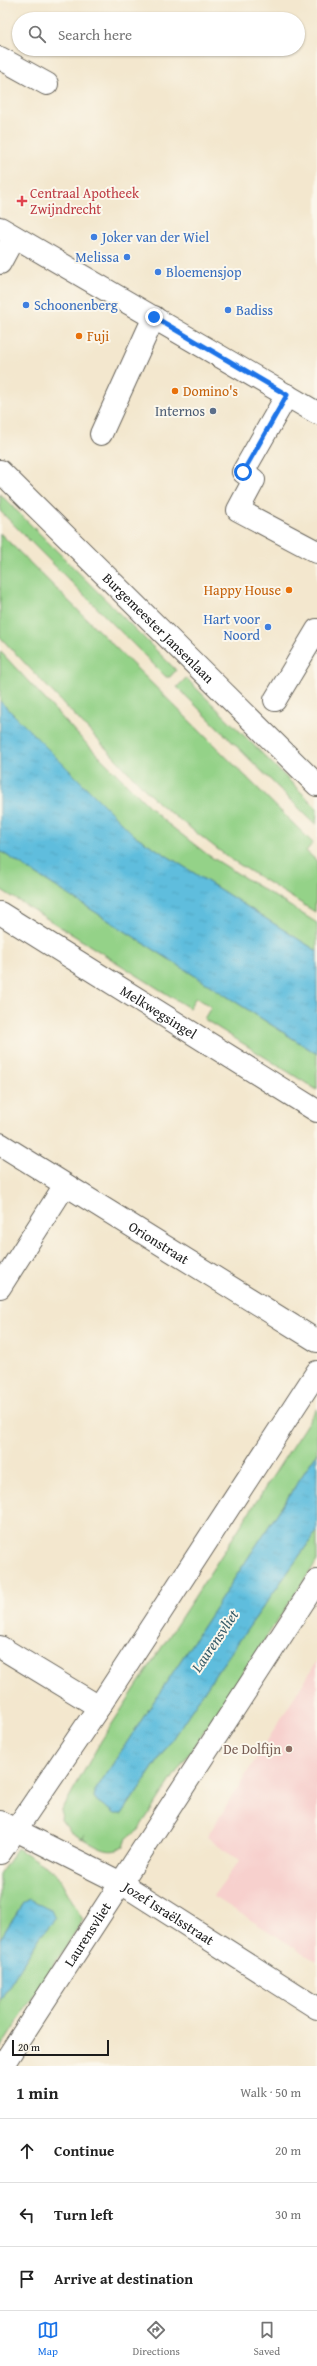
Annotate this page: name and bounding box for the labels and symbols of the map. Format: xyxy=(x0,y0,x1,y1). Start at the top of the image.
place label: Centraal Apotheek Zwijndrecht xyxy=(30,183,140,219)
marker: Centraal Apotheek Zwijndrecht xyxy=(17,196,27,206)
place label: Joker van der Wiel xyxy=(100,227,209,247)
marker: Joker van der Wiel xyxy=(89,232,99,242)
place label: Melissa xyxy=(75,247,119,267)
marker: Melissa xyxy=(122,252,132,262)
place label: Bloemensjop xyxy=(166,262,242,282)
marker: Bloemensjop xyxy=(153,267,163,277)
place label: Schoonenberg xyxy=(34,295,118,315)
marker: Schoonenberg xyxy=(21,300,31,310)
place label: Badiss xyxy=(236,300,273,320)
marker: Badiss xyxy=(223,305,233,315)
route end xyxy=(145,308,163,326)
place label: Fuji xyxy=(87,326,109,346)
marker: Fuji xyxy=(74,331,84,341)
place label: Domino's xyxy=(183,381,238,401)
marker: Domino's xyxy=(170,386,180,396)
place label: Internos xyxy=(155,401,205,421)
marker: Internos xyxy=(208,406,218,416)
route start xyxy=(234,463,252,481)
street label: Burgemeester Jansenlaan xyxy=(98,568,219,688)
place label: Happy House xyxy=(204,580,281,600)
marker: Happy House xyxy=(284,585,294,595)
place label: Hart voor Noord xyxy=(204,609,261,645)
marker: Hart voor Noord xyxy=(263,622,273,632)
street label: Melkwegsingel xyxy=(116,980,201,1044)
street label: Orionstraat xyxy=(125,1216,193,1269)
water label: Laurensvliet xyxy=(185,1605,243,1677)
place label: De Dolfijn xyxy=(223,1739,281,1759)
marker: De Dolfijn xyxy=(284,1744,294,1754)
street label: Jozef Israëlsstraat xyxy=(118,1876,218,1950)
street label: Laurensvliet xyxy=(59,1898,116,1970)
scale bar xyxy=(12,2038,109,2057)

